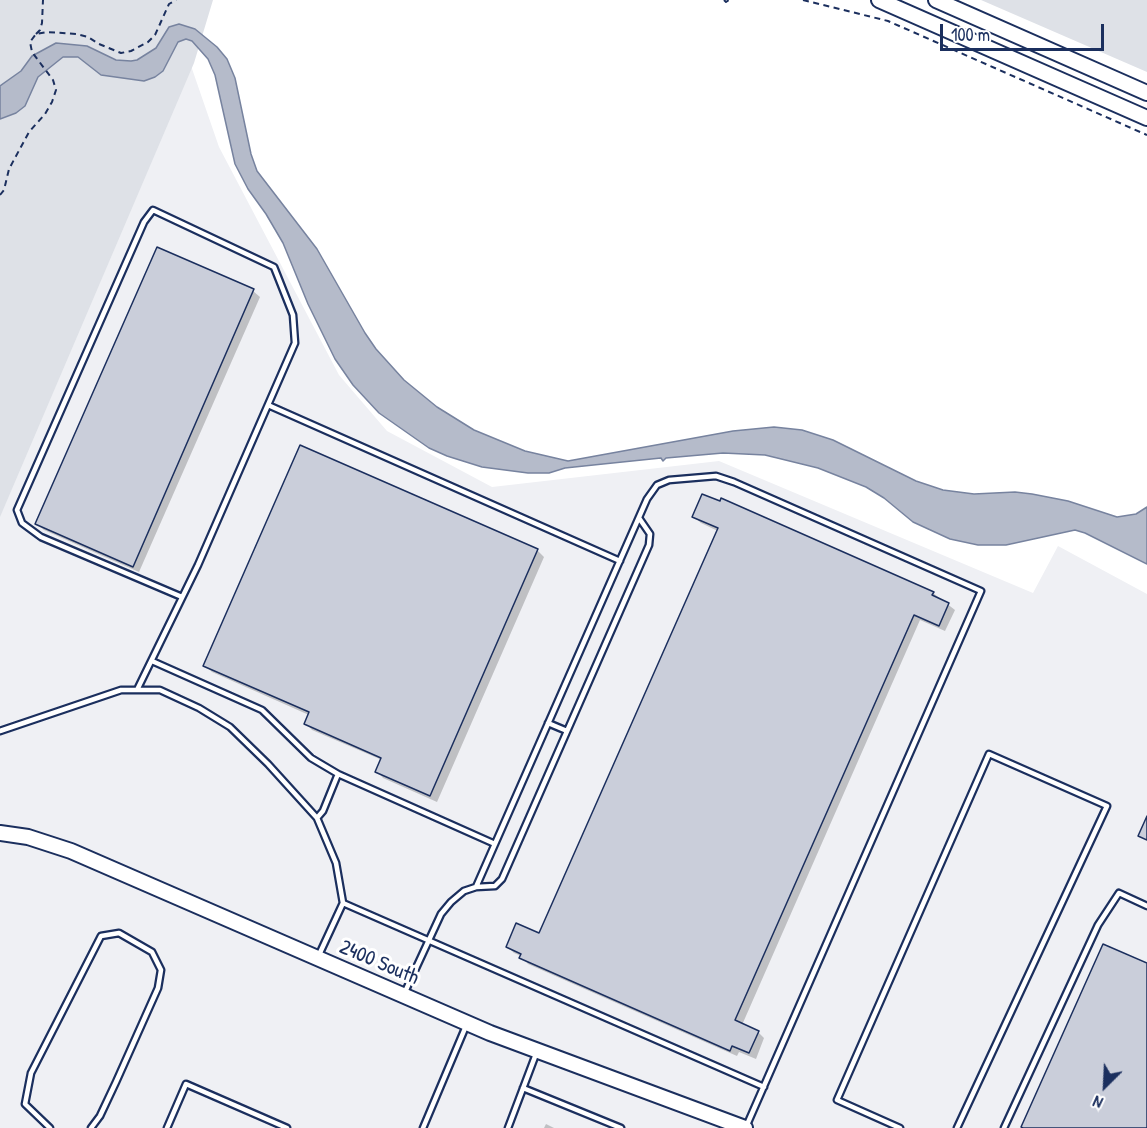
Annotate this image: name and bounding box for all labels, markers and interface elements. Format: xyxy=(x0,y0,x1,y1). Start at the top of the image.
scale bar xyxy=(943,12,1106,50)
text: 100 m xyxy=(951,22,990,47)
street label: 2400 South xyxy=(335,935,423,991)
north arrow xyxy=(1075,1056,1135,1116)
text: N xyxy=(1089,1091,1106,1114)

